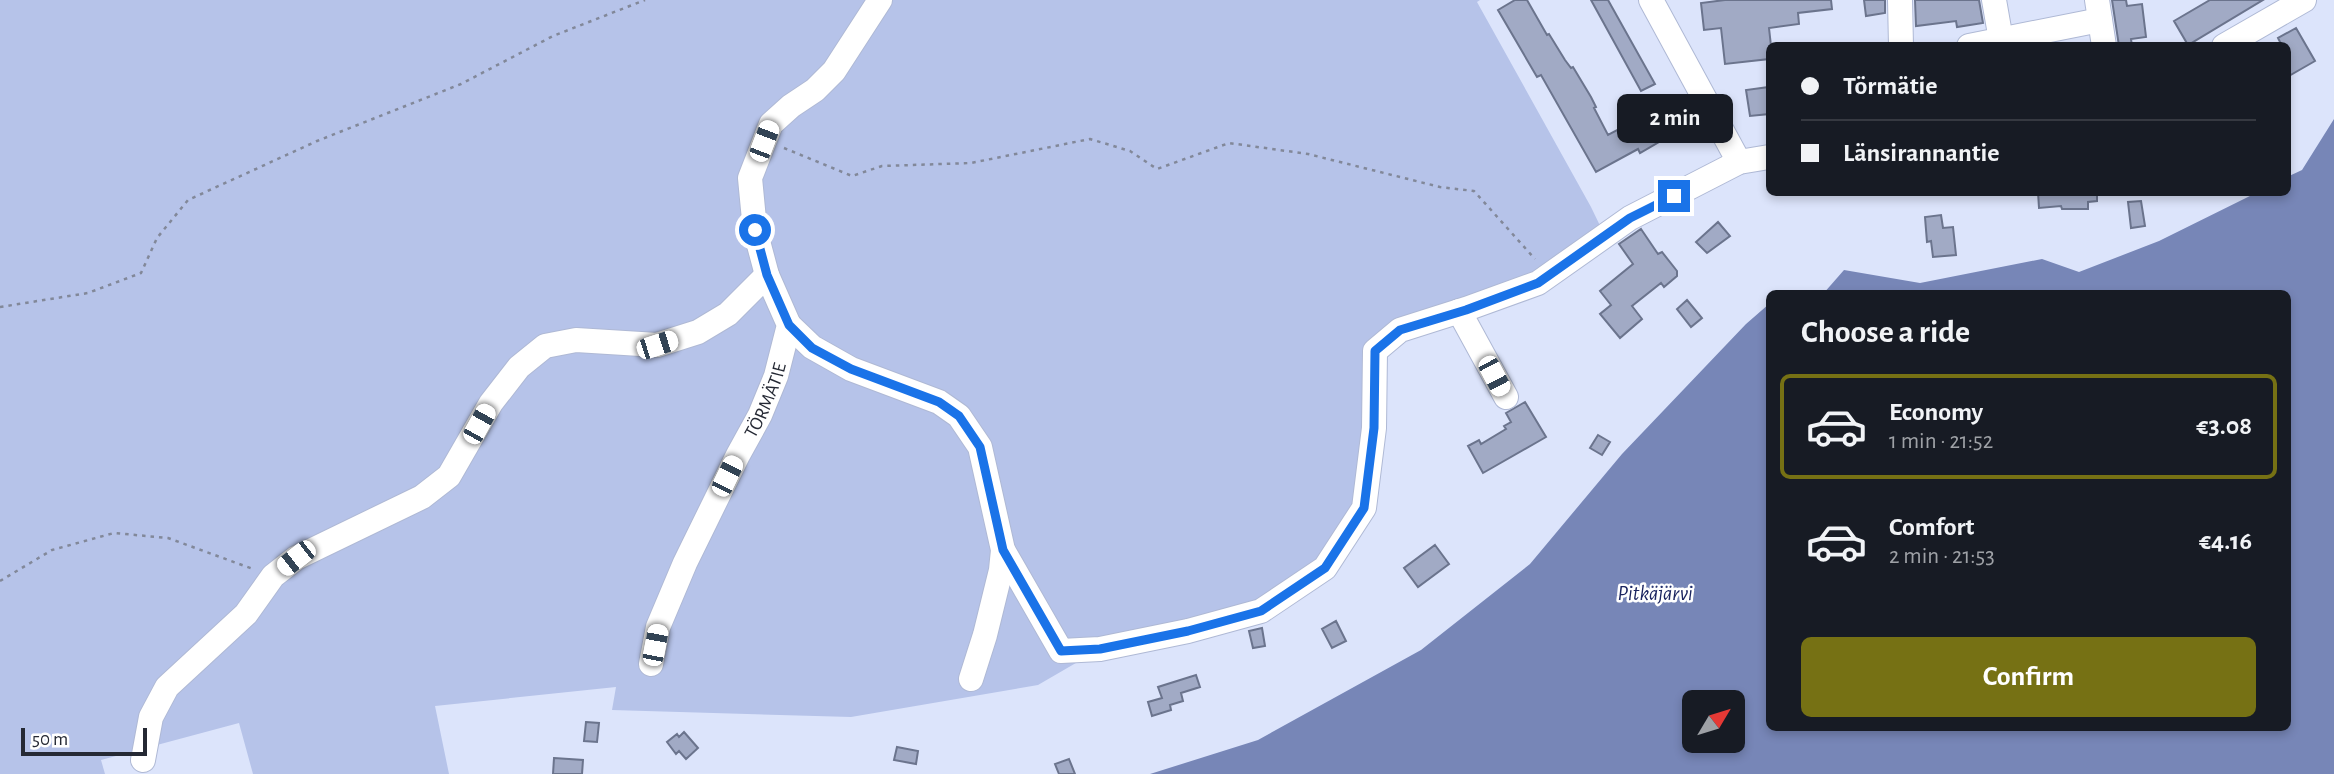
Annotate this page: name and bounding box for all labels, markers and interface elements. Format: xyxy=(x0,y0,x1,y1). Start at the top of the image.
text: Törmätie xyxy=(1843,73,1938,99)
callout: 2 min xyxy=(1616,94,1732,144)
text: 2 min xyxy=(1649,107,1701,130)
car xyxy=(747,118,782,164)
text: Länsirannantie xyxy=(1843,140,2000,166)
route end xyxy=(1658,180,1690,212)
route start xyxy=(739,214,771,246)
text: Choose a ride xyxy=(1801,316,1970,348)
car xyxy=(634,329,681,361)
car xyxy=(1475,353,1514,399)
street label: TÖRMÄTIE xyxy=(741,361,790,441)
icon: car xyxy=(1805,395,1868,458)
text: Economy xyxy=(1889,399,1983,425)
car xyxy=(460,401,499,447)
text: €3.08 xyxy=(2196,413,2252,439)
text: 1 min · 21:52 xyxy=(1889,430,1993,453)
car xyxy=(709,453,746,499)
icon: car xyxy=(1805,510,1868,573)
text: Comfort xyxy=(1889,514,1974,540)
text: €4.16 xyxy=(2199,528,2252,554)
car xyxy=(273,537,320,579)
text: 2 min · 21:53 xyxy=(1889,545,1995,568)
water label: Pitkäjärvi xyxy=(1617,583,1693,604)
car xyxy=(641,622,670,668)
button: Confirm xyxy=(1801,637,2256,717)
north arrow xyxy=(1682,690,1745,752)
map controls xyxy=(1682,690,1745,753)
scale bar xyxy=(21,725,147,757)
text: 50 m xyxy=(32,730,68,749)

